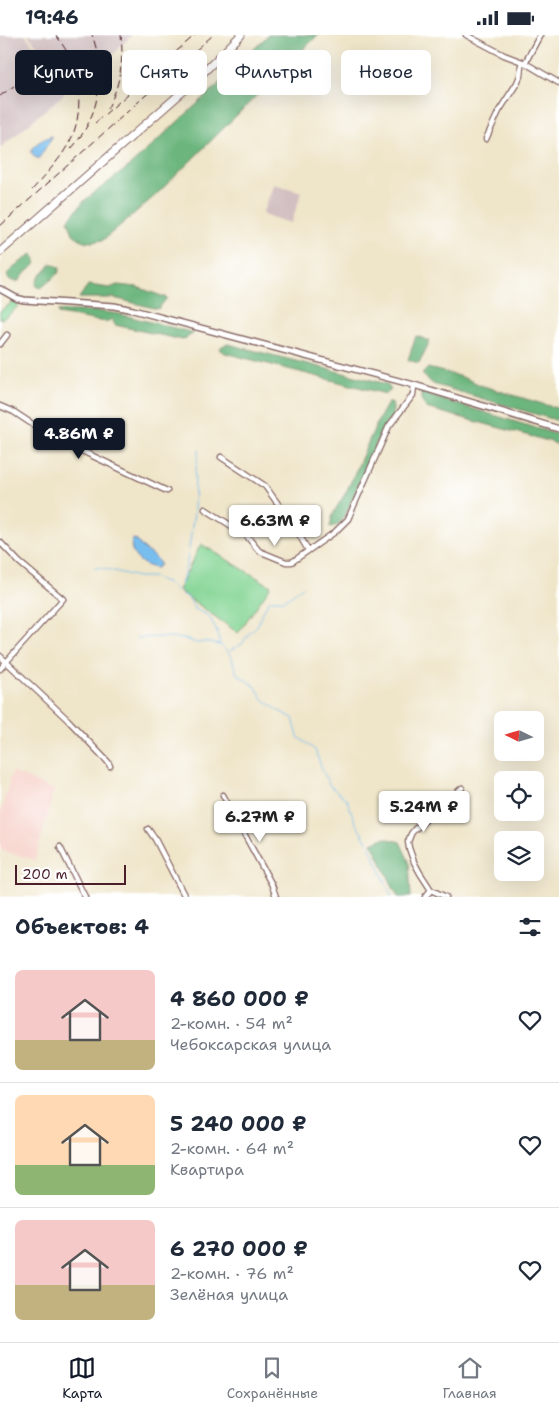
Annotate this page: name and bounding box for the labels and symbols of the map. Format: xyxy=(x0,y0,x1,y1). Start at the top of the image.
pin: 4.86M ₽ xyxy=(33,417,125,460)
pin: 6.63M ₽ xyxy=(229,505,321,547)
north arrow xyxy=(494,711,544,761)
pin: 5.24M ₽ xyxy=(378,791,470,833)
pin: 6.27M ₽ xyxy=(214,801,306,843)
scale bar xyxy=(15,862,126,885)

